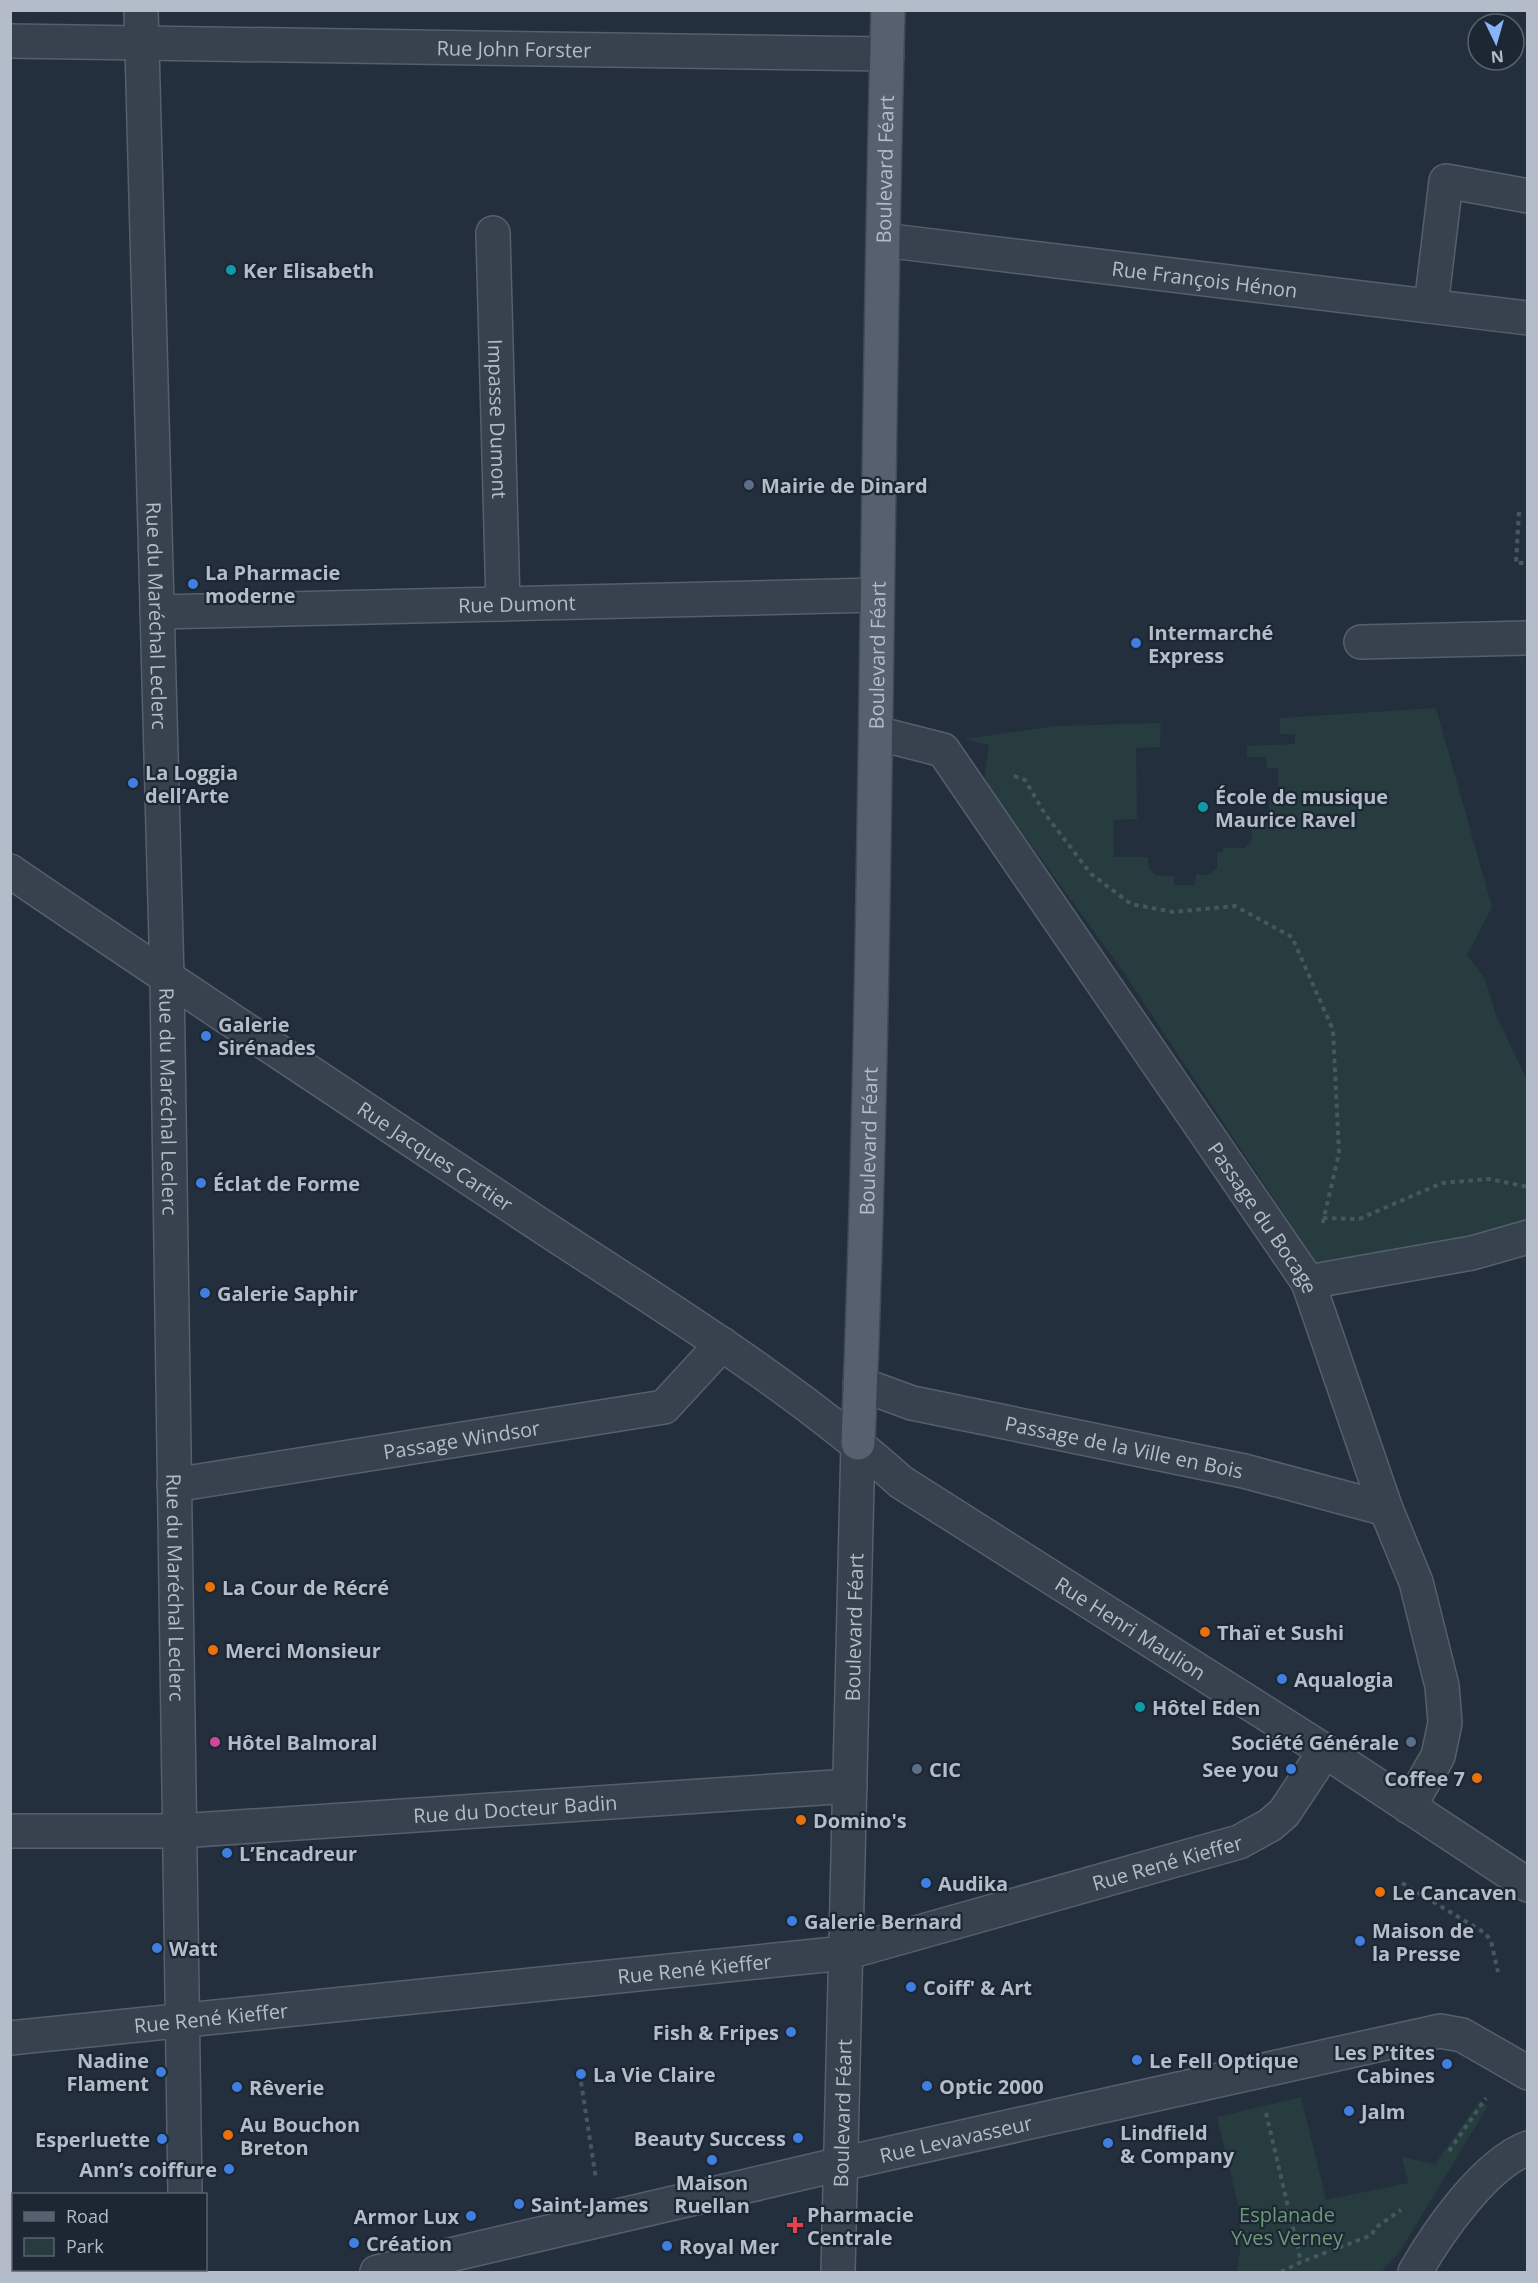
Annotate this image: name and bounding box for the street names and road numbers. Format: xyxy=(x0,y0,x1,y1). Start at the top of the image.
street label: Rue John Forster xyxy=(436,34,592,63)
street label: Boulevard Féart xyxy=(869,95,899,244)
street label: Rue François Hénon xyxy=(1110,254,1299,304)
street label: Impasse Dumont xyxy=(482,339,514,499)
street label: Rue du Maréchal Leclerc xyxy=(141,501,174,730)
street label: Boulevard Féart xyxy=(862,581,891,730)
street label: Rue Dumont xyxy=(458,589,576,618)
street label: Rue du Maréchal Leclerc xyxy=(154,987,184,1216)
street label: Boulevard Féart xyxy=(852,1067,883,1216)
street label: Rue Jacques Cartier xyxy=(352,1095,518,1217)
street label: Passage du Bocage xyxy=(1202,1136,1324,1297)
street label: Passage de la Ville en Bois xyxy=(1003,1409,1246,1484)
street label: Passage Windsor xyxy=(381,1413,542,1465)
street label: Rue du Maréchal Leclerc xyxy=(161,1473,191,1702)
street label: Boulevard Féart xyxy=(838,1553,869,1702)
street label: Rue Henri Maulion xyxy=(1050,1570,1211,1686)
street label: Rue du Docteur Badin xyxy=(412,1788,618,1829)
street label: Rue René Kieffer xyxy=(1089,1828,1245,1896)
street label: Rue René Kieffer xyxy=(616,1947,773,1990)
street label: Rue René Kieffer xyxy=(133,1996,289,2039)
street label: Boulevard Féart xyxy=(827,2039,857,2187)
street label: Rue Levavasseur xyxy=(877,2108,1035,2169)

